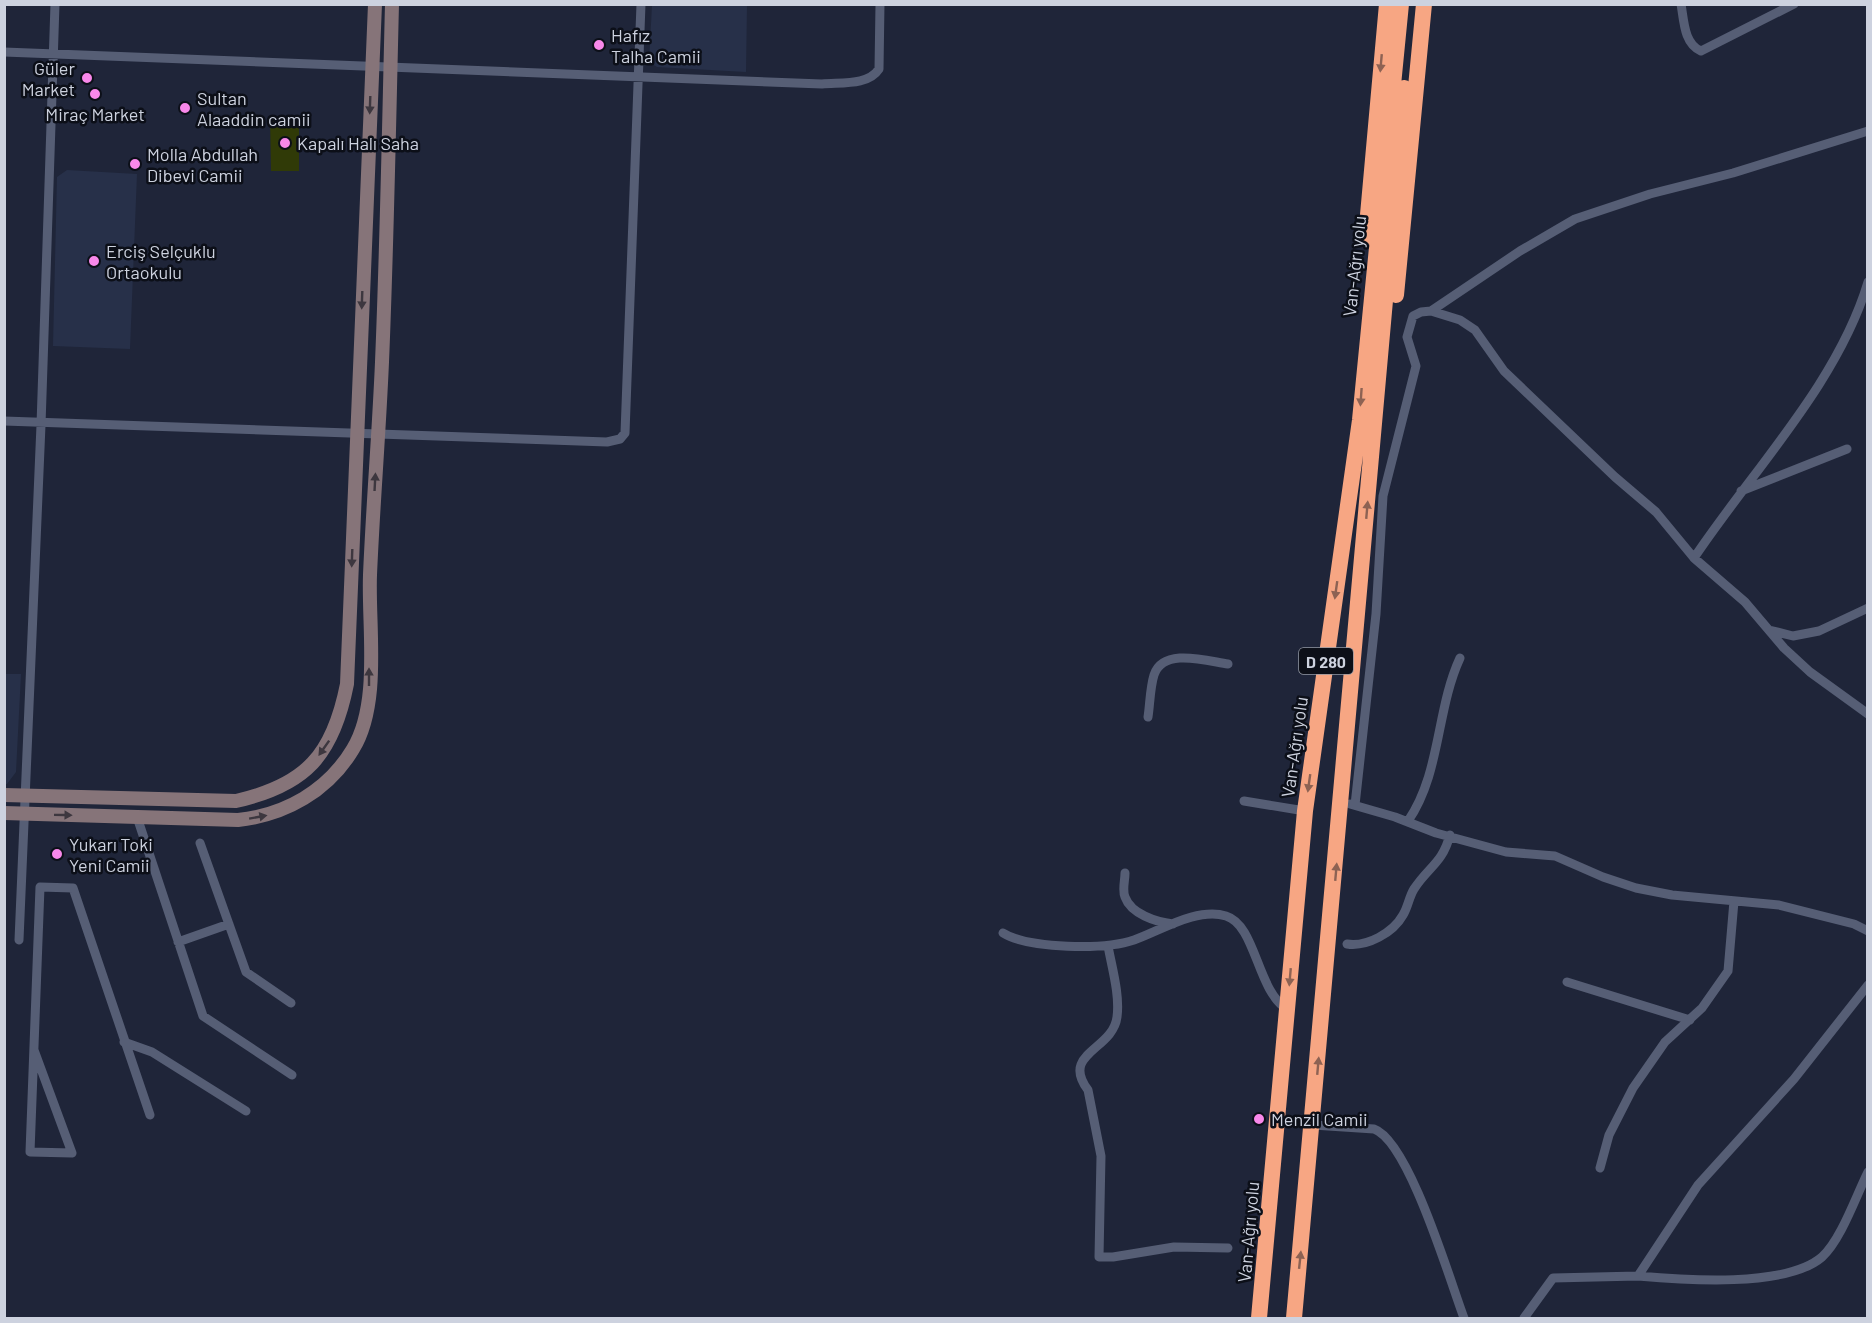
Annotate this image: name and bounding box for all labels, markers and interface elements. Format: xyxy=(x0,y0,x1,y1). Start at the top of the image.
place label: Hafız Talha Camii xyxy=(611,24,701,67)
marker: Hafız Talha Camii xyxy=(592,38,606,52)
one-way arrow xyxy=(1376,53,1386,72)
place label: Güler Market xyxy=(22,57,75,100)
marker: Güler Market xyxy=(80,71,94,85)
marker: Miraç Market xyxy=(88,87,102,101)
place label: Sultan Alaaddin camii xyxy=(197,87,311,130)
one-way arrow xyxy=(366,95,375,114)
marker: Sultan Alaaddin camii xyxy=(178,101,192,115)
place label: Miraç Market xyxy=(45,103,145,125)
place label: Kapalı Halı Saha xyxy=(297,132,419,154)
marker: Kapalı Halı Saha xyxy=(278,136,292,150)
place label: Molla Abdullah Dibevi Camii xyxy=(147,143,258,186)
marker: Molla Abdullah Dibevi Camii xyxy=(128,157,142,171)
street label: Van-Ağrı yolu xyxy=(1338,214,1370,318)
place label: Erciş Selçuklu Ortaokulu xyxy=(106,240,216,283)
marker: Erciş Selçuklu Ortaokulu xyxy=(87,254,101,268)
one-way arrow xyxy=(358,290,367,309)
one-way arrow xyxy=(1357,388,1366,407)
one-way arrow xyxy=(371,473,380,492)
one-way arrow xyxy=(1362,501,1371,520)
one-way arrow xyxy=(348,548,357,567)
one-way arrow xyxy=(1331,581,1340,600)
road number: D 280 xyxy=(1299,648,1353,674)
one-way arrow xyxy=(364,668,374,687)
street label: Van-Ağrı yolu xyxy=(1276,695,1312,799)
one-way arrow xyxy=(318,739,330,755)
one-way arrow xyxy=(1304,774,1313,793)
one-way arrow xyxy=(53,811,72,820)
one-way arrow xyxy=(248,812,267,821)
place label: Yukarı Toki Yeni Camii xyxy=(69,833,153,876)
marker: Yukarı Toki Yeni Camii xyxy=(50,847,64,861)
one-way arrow xyxy=(1331,862,1341,881)
one-way arrow xyxy=(1285,968,1295,987)
one-way arrow xyxy=(1313,1057,1323,1076)
place label: Menzil Camii xyxy=(1271,1108,1368,1130)
marker: Menzil Camii xyxy=(1252,1112,1266,1126)
street label: Van-Ağrı yolu xyxy=(1233,1181,1263,1283)
one-way arrow xyxy=(1295,1251,1305,1270)

